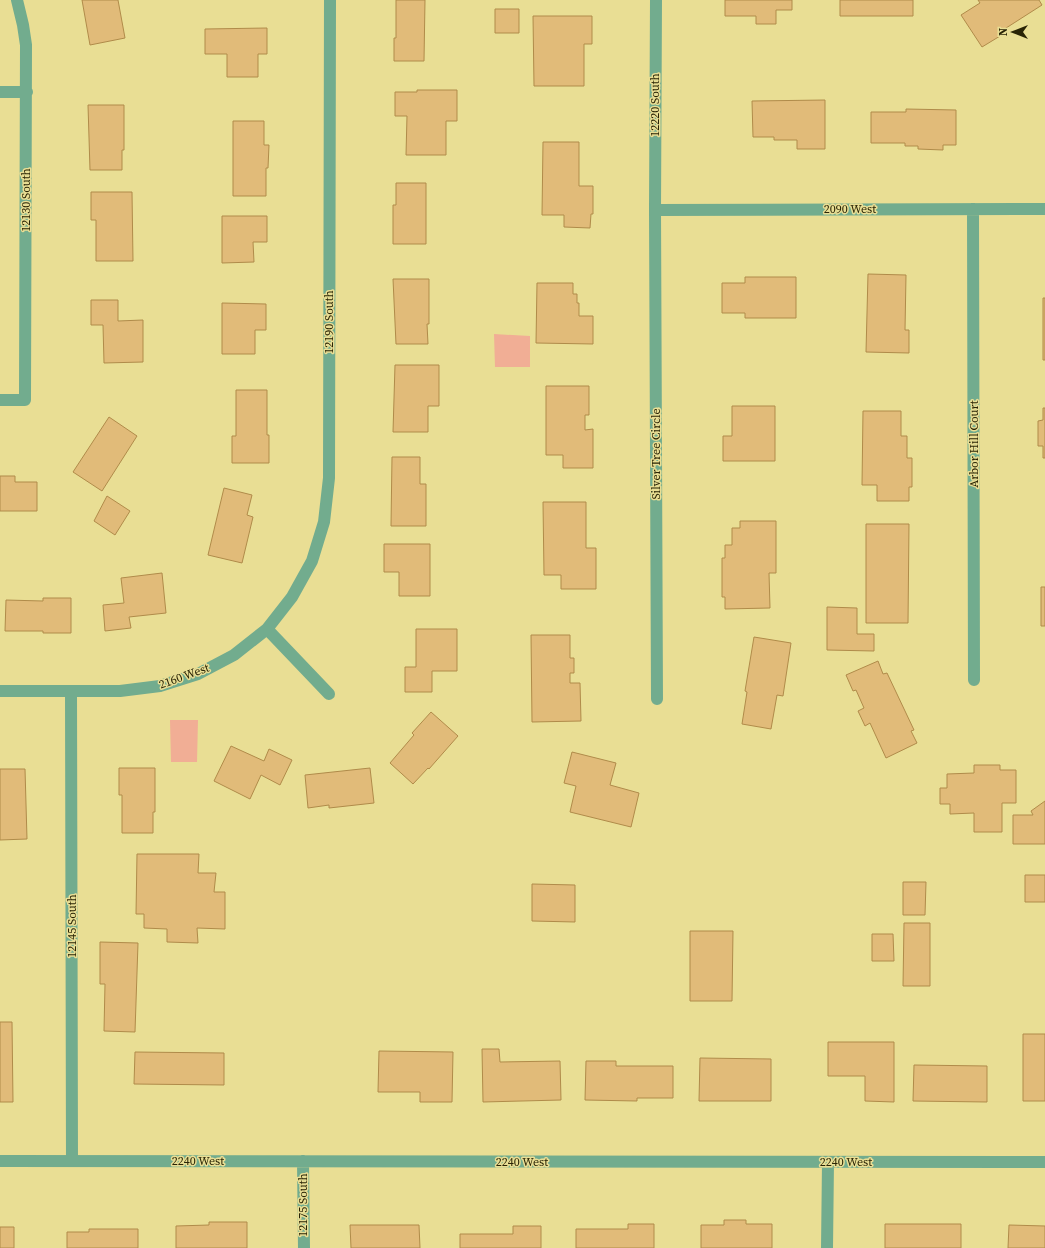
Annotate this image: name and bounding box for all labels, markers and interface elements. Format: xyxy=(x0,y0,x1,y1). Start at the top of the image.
north arrow xyxy=(993,12,1033,52)
text: N xyxy=(996,28,1011,36)
street label: 12220 South xyxy=(647,73,663,137)
street label: 12130 South xyxy=(18,168,34,232)
street label: 2090 West xyxy=(824,201,876,217)
street label: 12190 South xyxy=(321,290,337,354)
street label: Arbor Hill Court xyxy=(966,400,982,488)
street label: Silver Tree Circle xyxy=(648,408,664,500)
street label: 2160 West xyxy=(157,659,211,692)
street label: 12145 South xyxy=(64,894,80,958)
street label: 2240 West xyxy=(172,1153,224,1169)
street label: 2240 West xyxy=(496,1154,548,1170)
street label: 2240 West xyxy=(820,1154,872,1170)
street label: 12175 South xyxy=(295,1173,311,1237)

